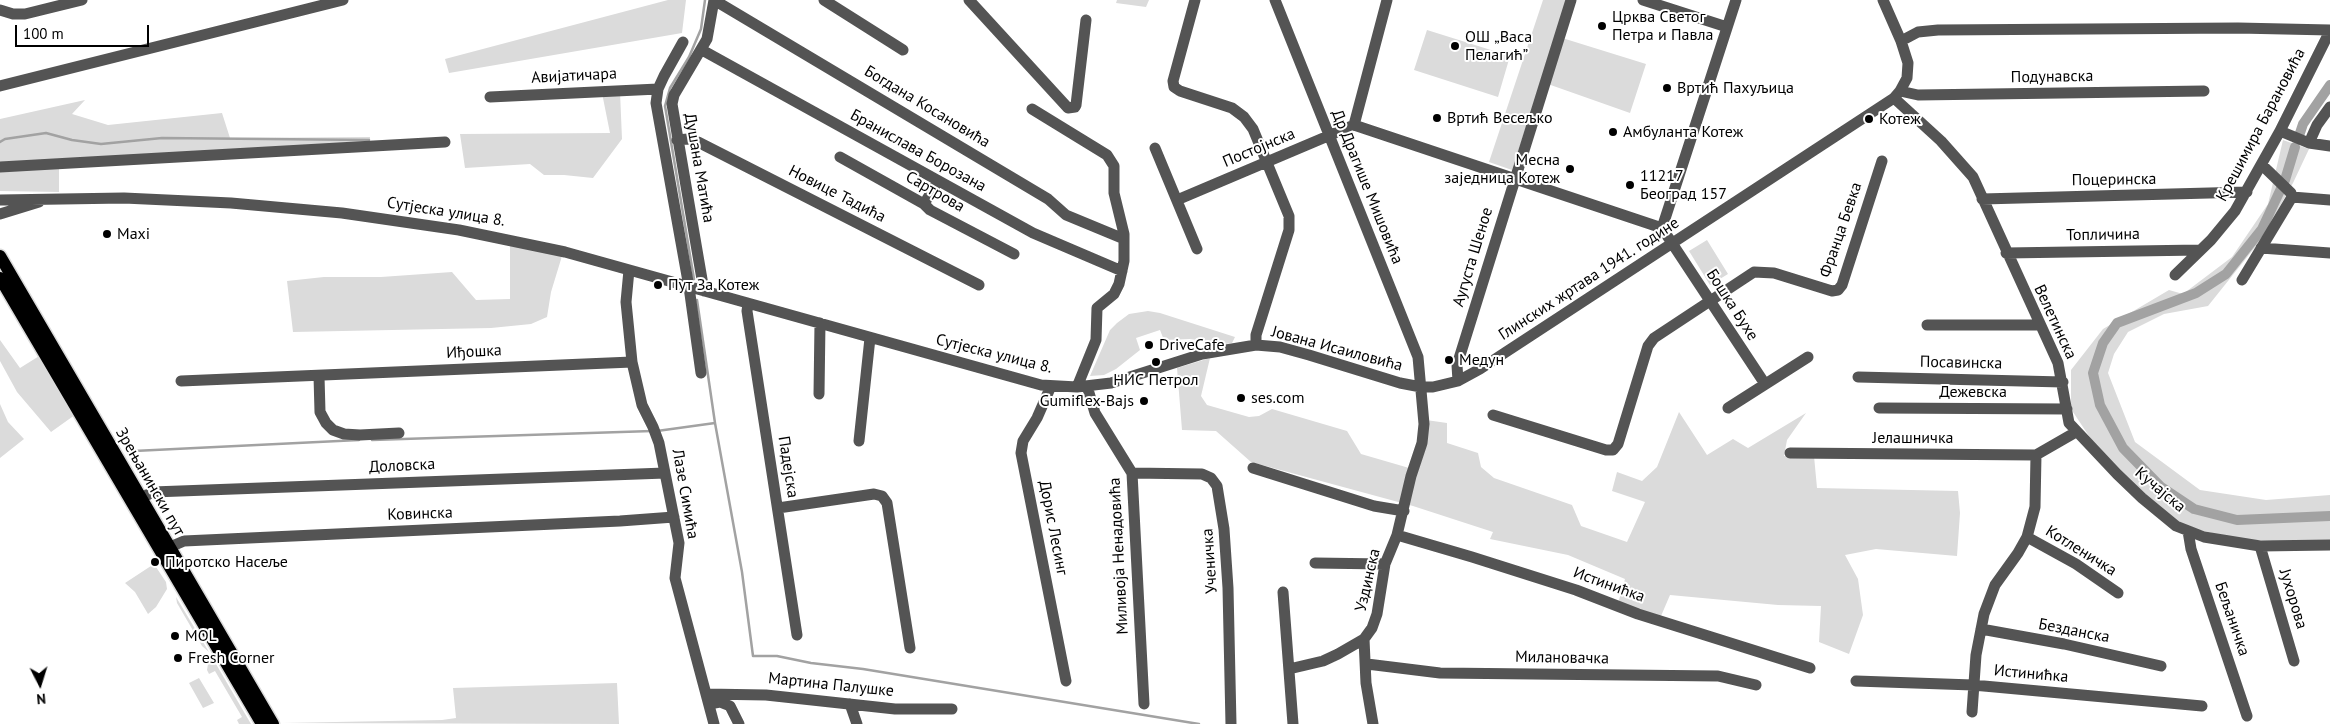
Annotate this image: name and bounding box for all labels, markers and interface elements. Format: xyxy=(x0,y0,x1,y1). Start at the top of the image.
place label: Црква Светог Петра и Павла xyxy=(1612,7,1713,45)
scale bar xyxy=(18,15,151,47)
marker: Црква Светог Петра и Павла xyxy=(1596,20,1608,32)
text: 100 m xyxy=(23,24,64,43)
place label: ОШ „Васа Пелагић” xyxy=(1465,27,1532,65)
marker: ОШ „Васа Пелагић” xyxy=(1449,40,1461,52)
street label: Крешимира Барановића xyxy=(2212,45,2310,205)
street label: Богдана Косановића xyxy=(861,62,993,152)
street label: Авијатичара xyxy=(531,64,617,88)
street label: Подунавска xyxy=(2011,67,2093,87)
place label: Вртић Пахуљица xyxy=(1677,78,1794,98)
marker: Вртић Пахуљица xyxy=(1661,82,1673,94)
street label: Бранислава Борозана xyxy=(847,106,989,196)
street label: Др Драгише Мишовића xyxy=(1327,107,1407,267)
place label: Вртић Весељко xyxy=(1447,108,1553,128)
place label: Котеж xyxy=(1879,109,1921,129)
street label: Душана Матића xyxy=(680,112,718,224)
marker: Вртић Весељко xyxy=(1431,112,1443,124)
marker: Котеж xyxy=(1863,113,1875,125)
place label: Амбуланта Котеж xyxy=(1623,122,1743,142)
street label: Постојнска xyxy=(1220,124,1298,172)
marker: Амбуланта Котеж xyxy=(1607,126,1619,138)
place label: Месна заједница Котеж xyxy=(1444,150,1560,188)
street label: Новице Тадића xyxy=(785,161,889,227)
marker: Месна заједница Котеж xyxy=(1564,163,1576,175)
place label: 11217 Београд 157 xyxy=(1640,166,1727,204)
street label: Сартрова xyxy=(902,167,968,217)
street label: Поцеринска xyxy=(2071,170,2157,190)
marker: 11217 Београд 157 xyxy=(1624,179,1636,191)
street label: Франца Бевка xyxy=(1816,180,1866,280)
street label: Сутјеска улица 8. xyxy=(386,193,506,231)
street label: Аугуста Шеное xyxy=(1449,205,1497,309)
street label: Глинских жртава 1941. године xyxy=(1495,213,1683,345)
place label: Maxi xyxy=(117,224,150,244)
street label: Топличина xyxy=(2066,225,2140,245)
marker: Maxi xyxy=(101,228,113,240)
street label: Бошка Бухе xyxy=(1702,266,1762,344)
place label: Пут За Котеж xyxy=(668,275,759,295)
marker: Пут За Котеж xyxy=(652,279,664,291)
street label: Велетинска xyxy=(2029,282,2081,362)
street label: Јована Исаиловића xyxy=(1269,322,1405,376)
street label: Сутјеска улица 8. xyxy=(934,330,1054,378)
place label: DriveCafe xyxy=(1159,335,1225,355)
marker: DriveCafe xyxy=(1143,339,1155,351)
street label: Иђошка xyxy=(446,341,502,363)
place label: Медун xyxy=(1459,350,1504,370)
street label: Посавинска xyxy=(1920,353,2002,373)
marker: Медун xyxy=(1443,354,1455,366)
marker: НИС Петрол xyxy=(1150,356,1162,368)
place label: НИС Петрол xyxy=(1113,370,1199,390)
street label: Дежевска xyxy=(1939,382,2007,402)
place label: ses.com xyxy=(1251,388,1304,408)
place label: Gumiflex-Bajs xyxy=(1040,391,1134,411)
marker: ses.com xyxy=(1235,392,1247,404)
marker: Gumiflex-Bajs xyxy=(1138,395,1150,407)
street label: Зрењанински пут xyxy=(111,424,189,540)
street label: Јелашничка xyxy=(1873,428,1953,448)
street label: Падејска xyxy=(774,435,802,499)
street label: Лазе Симића xyxy=(668,448,702,540)
street label: Доловска xyxy=(368,455,436,477)
street label: Кучајска xyxy=(2131,463,2189,517)
street label: Миливоја Ненадовића xyxy=(1105,477,1133,635)
street label: Дорис Лесинг xyxy=(1034,479,1072,577)
street label: Ковинска xyxy=(387,503,453,525)
street label: Котленичка xyxy=(2042,522,2120,580)
street label: Ученичка xyxy=(1198,528,1222,594)
street label: Уздинска xyxy=(1351,547,1385,613)
place label: Пиротско Насеље xyxy=(165,552,288,572)
marker: Пиротско Насеље xyxy=(149,556,161,568)
street label: Истинићка xyxy=(1571,563,1647,607)
street label: Јухорова xyxy=(2275,567,2311,631)
street label: Бељаничка xyxy=(2210,579,2254,659)
street label: Безданска xyxy=(2037,615,2111,647)
place label: MOL xyxy=(185,626,217,646)
marker: MOL xyxy=(169,630,181,642)
place label: Fresh Corner xyxy=(188,648,275,668)
street label: Милановачка xyxy=(1515,648,1609,668)
marker: Fresh Corner xyxy=(172,652,184,664)
north arrow xyxy=(15,659,65,709)
street label: Истинићка xyxy=(1993,661,2069,687)
street label: Мартина Палушке xyxy=(767,669,895,701)
text: N xyxy=(36,690,47,708)

